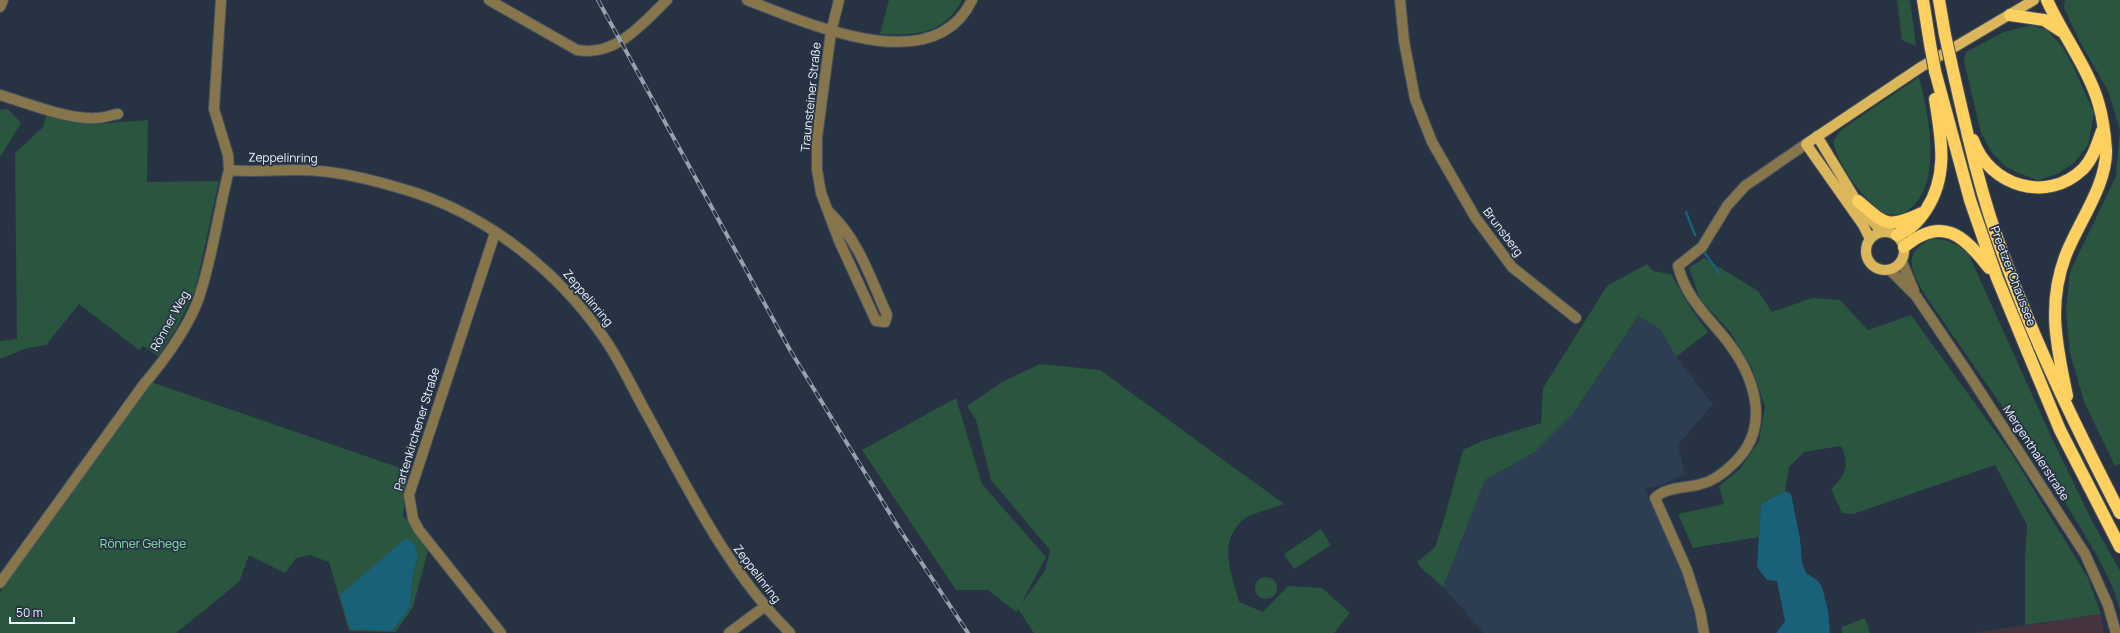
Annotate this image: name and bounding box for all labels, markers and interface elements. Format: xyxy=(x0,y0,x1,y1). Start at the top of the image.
street label: Traunsteiner Straße xyxy=(796,41,825,153)
street label: Zeppelinring xyxy=(248,148,318,167)
street label: Brunsberg xyxy=(1479,204,1528,260)
street label: Preetzer Chaussee xyxy=(1987,223,2040,328)
street label: Zeppelinring xyxy=(560,266,617,330)
street label: Rönner Weg xyxy=(146,287,193,354)
street label: Partenkirchener Straße xyxy=(390,365,443,493)
street label: Mergenthalerstraße xyxy=(1999,402,2074,504)
park label: Rönner Gehege xyxy=(100,535,186,552)
street label: Zeppelinring xyxy=(730,541,785,607)
scale bar xyxy=(10,599,74,625)
text: 50 m xyxy=(16,604,43,621)

